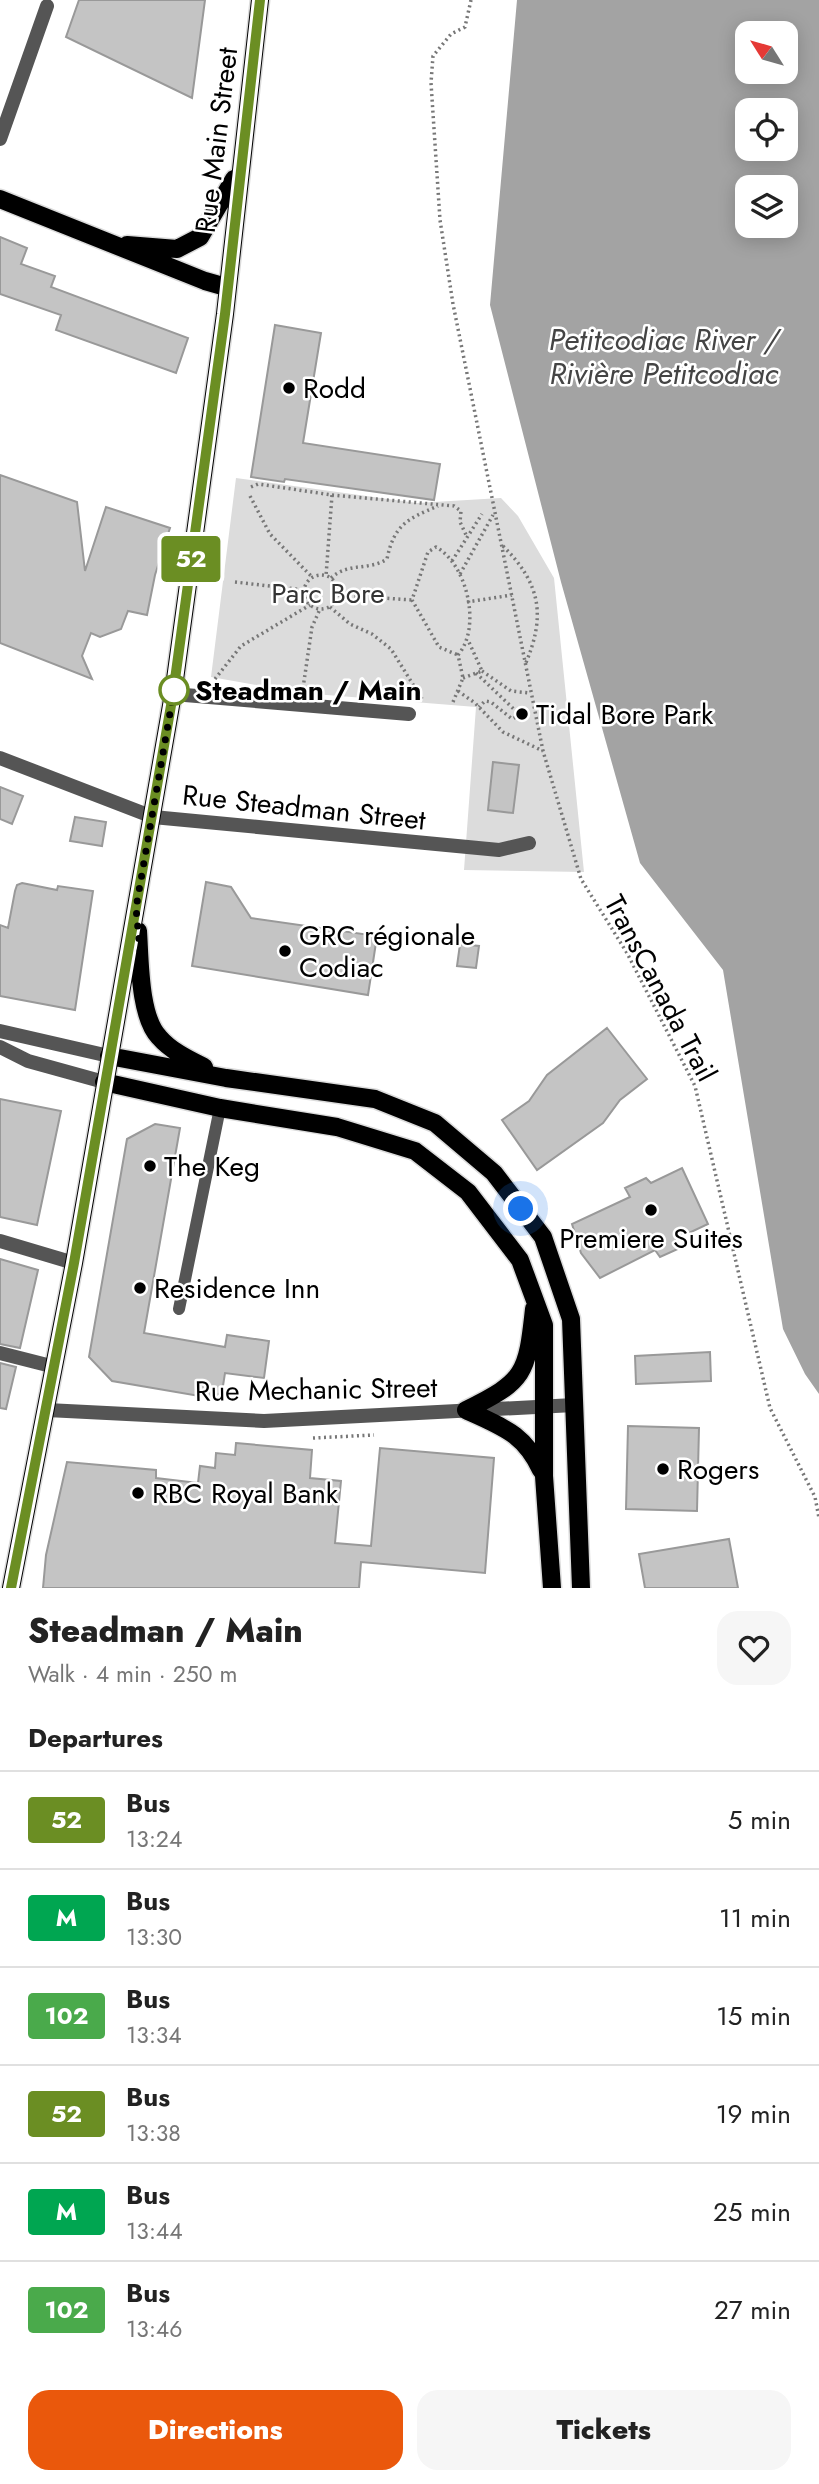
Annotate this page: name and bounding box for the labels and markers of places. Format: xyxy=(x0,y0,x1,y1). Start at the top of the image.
place label: Rodd xyxy=(303,368,366,409)
marker: Rodd xyxy=(281,380,297,396)
place label: Steadman / Main xyxy=(195,670,422,711)
marker: Steadman / Main xyxy=(159,675,189,705)
place label: Tidal Bore Park xyxy=(536,694,714,735)
marker: Tidal Bore Park xyxy=(514,706,530,722)
place label: GRC régionale Codiac xyxy=(299,915,475,988)
marker: GRC régionale Codiac xyxy=(277,943,293,959)
place label: The Keg xyxy=(164,1146,260,1187)
marker: The Keg xyxy=(142,1158,158,1174)
marker: Premiere Suites xyxy=(643,1202,659,1218)
place label: Premiere Suites xyxy=(559,1218,743,1259)
place label: Residence Inn xyxy=(154,1268,320,1309)
marker: Residence Inn xyxy=(132,1280,148,1296)
place label: Rogers xyxy=(677,1449,759,1490)
marker: Rogers xyxy=(655,1461,671,1477)
place label: RBC Royal Bank xyxy=(152,1473,339,1514)
marker: RBC Royal Bank xyxy=(130,1485,146,1501)

